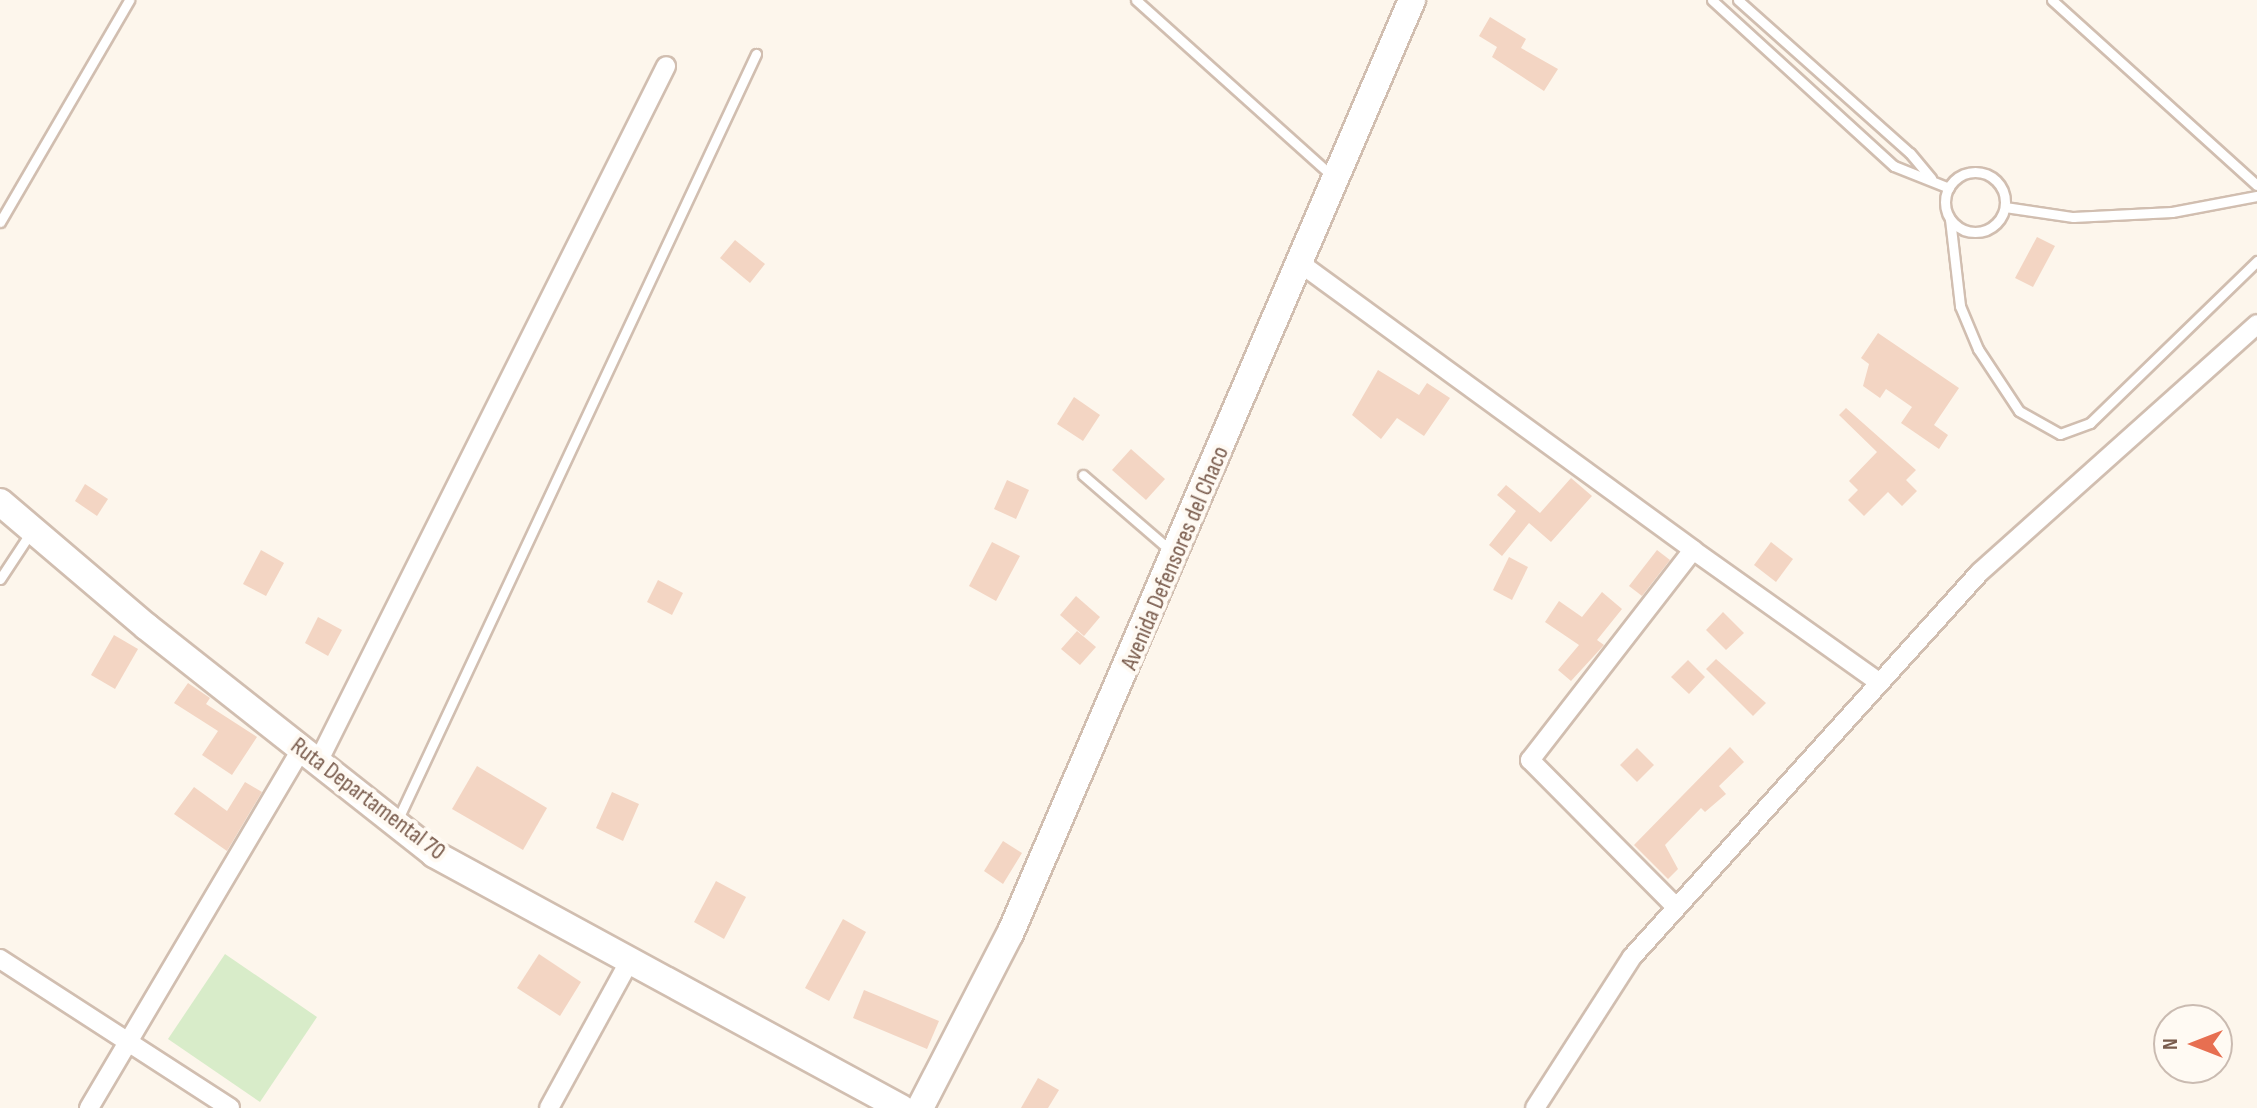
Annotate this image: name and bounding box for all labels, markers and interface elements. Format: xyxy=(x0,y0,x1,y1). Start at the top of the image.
street label: Avenida Defensores del Chaco xyxy=(1115,442,1235,674)
street label: Ruta Departamental 70 xyxy=(285,732,451,866)
north arrow xyxy=(2153,1004,2233,1084)
text: N xyxy=(2157,1038,2184,1050)

